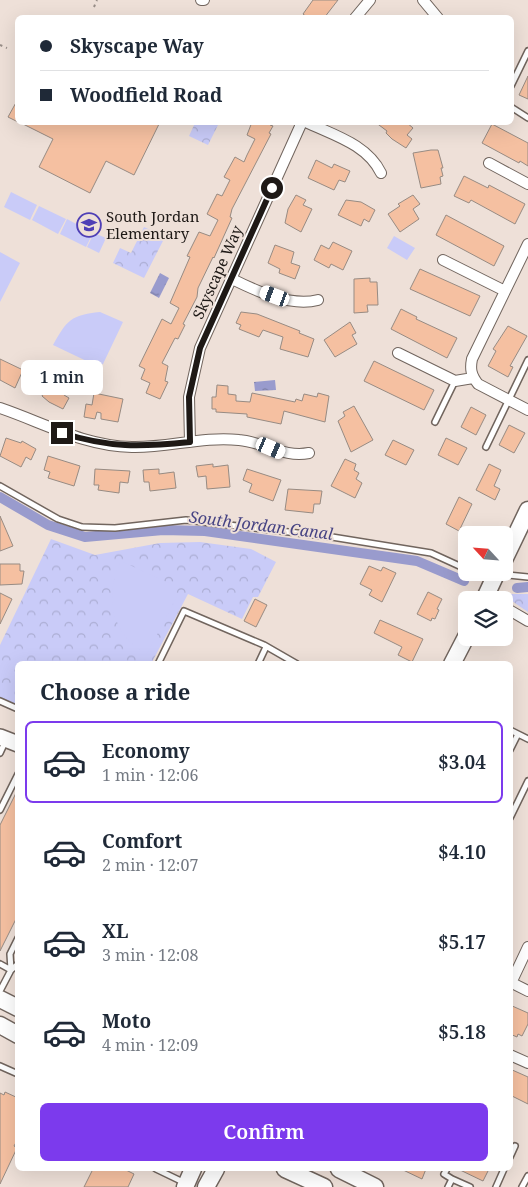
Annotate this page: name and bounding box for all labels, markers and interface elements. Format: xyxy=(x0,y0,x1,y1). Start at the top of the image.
text: Skyscape Way xyxy=(70,33,204,59)
text: Woodfield Road xyxy=(70,82,222,108)
route start xyxy=(261,177,283,199)
place label: South Jordan Elementary xyxy=(106,206,200,243)
school or university icon: South Jordan Elementary xyxy=(76,212,102,238)
street label: Skyscape Way xyxy=(187,222,247,322)
car xyxy=(258,284,291,308)
callout: 1 min xyxy=(21,360,103,396)
text: 1 min xyxy=(40,366,84,388)
route end xyxy=(51,422,73,444)
car xyxy=(254,435,287,461)
water label: South Jordan Canal xyxy=(188,505,334,545)
north arrow xyxy=(458,526,512,581)
map controls xyxy=(458,526,513,646)
button: layers xyxy=(458,591,513,646)
text: Choose a ride xyxy=(40,676,190,706)
text: Economy xyxy=(102,738,190,764)
icon: car xyxy=(42,740,87,785)
text: $3.04 xyxy=(438,749,486,775)
text: 1 min · 12:06 xyxy=(102,764,198,786)
text: Comfort xyxy=(102,828,182,854)
icon: car xyxy=(42,830,87,875)
text: $4.10 xyxy=(438,839,486,865)
text: 2 min · 12:07 xyxy=(102,854,198,876)
text: XL xyxy=(102,918,128,944)
icon: car xyxy=(42,920,87,965)
text: $5.17 xyxy=(438,929,486,955)
text: 3 min · 12:08 xyxy=(102,944,198,966)
text: Moto xyxy=(102,1008,151,1034)
icon: car xyxy=(42,1010,87,1055)
text: $5.18 xyxy=(438,1019,486,1045)
text: 4 min · 12:09 xyxy=(102,1034,198,1056)
button: Confirm xyxy=(40,1103,488,1161)

